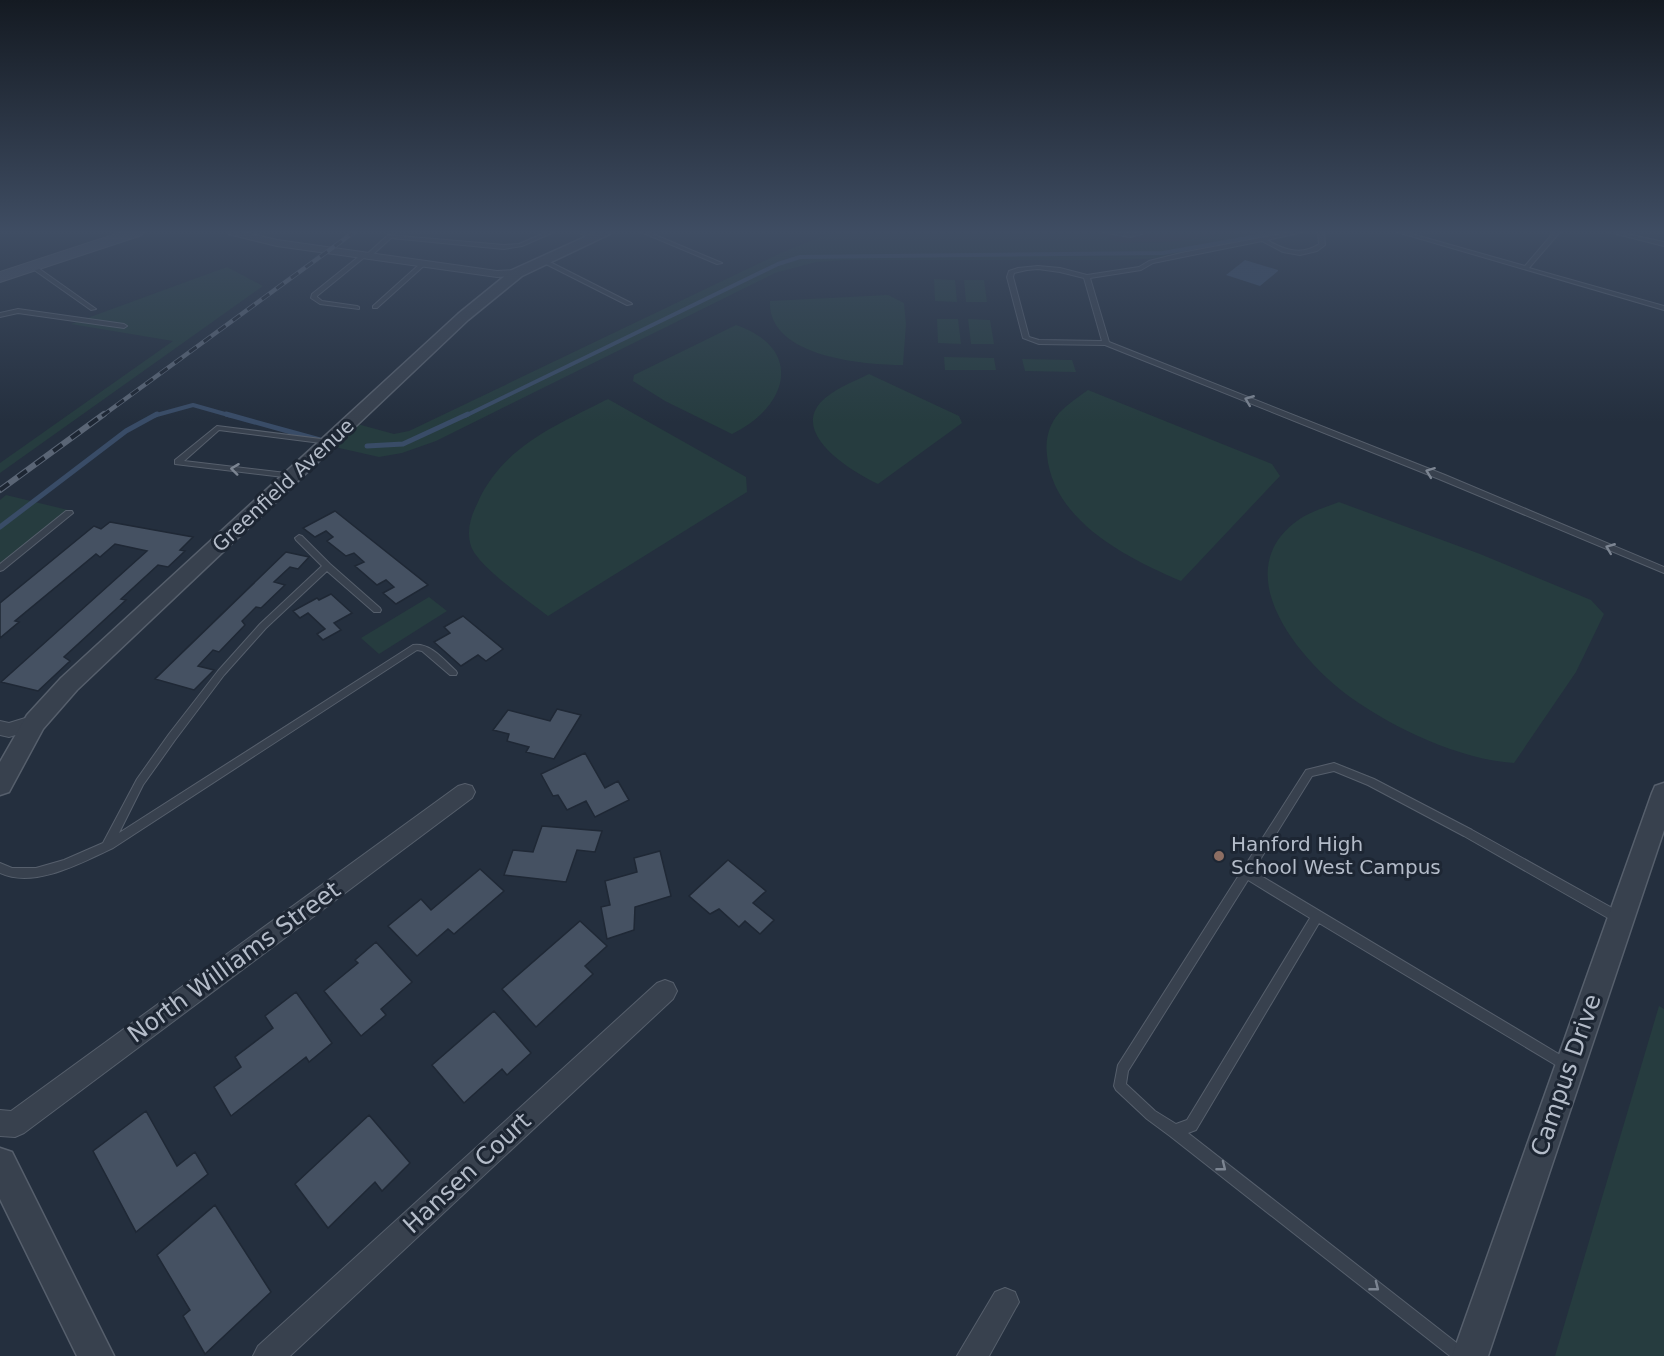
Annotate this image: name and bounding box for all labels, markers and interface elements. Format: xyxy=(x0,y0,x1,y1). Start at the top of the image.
one-way arrow xyxy=(1244,395,1255,407)
street label: Greenfield Avenue xyxy=(207,413,359,557)
one-way arrow xyxy=(230,463,240,476)
one-way arrow xyxy=(1425,467,1436,479)
one-way arrow xyxy=(1605,543,1616,555)
place label: Hanford High School West Campus xyxy=(1231,832,1441,879)
marker: Hanford High School West Campus xyxy=(1212,849,1226,863)
street label: North Williams Street xyxy=(122,876,346,1048)
street label: Campus Drive xyxy=(1525,990,1607,1160)
street label: Hansen Court xyxy=(397,1107,537,1239)
one-way arrow xyxy=(1215,1160,1226,1171)
one-way arrow xyxy=(1368,1280,1379,1291)

